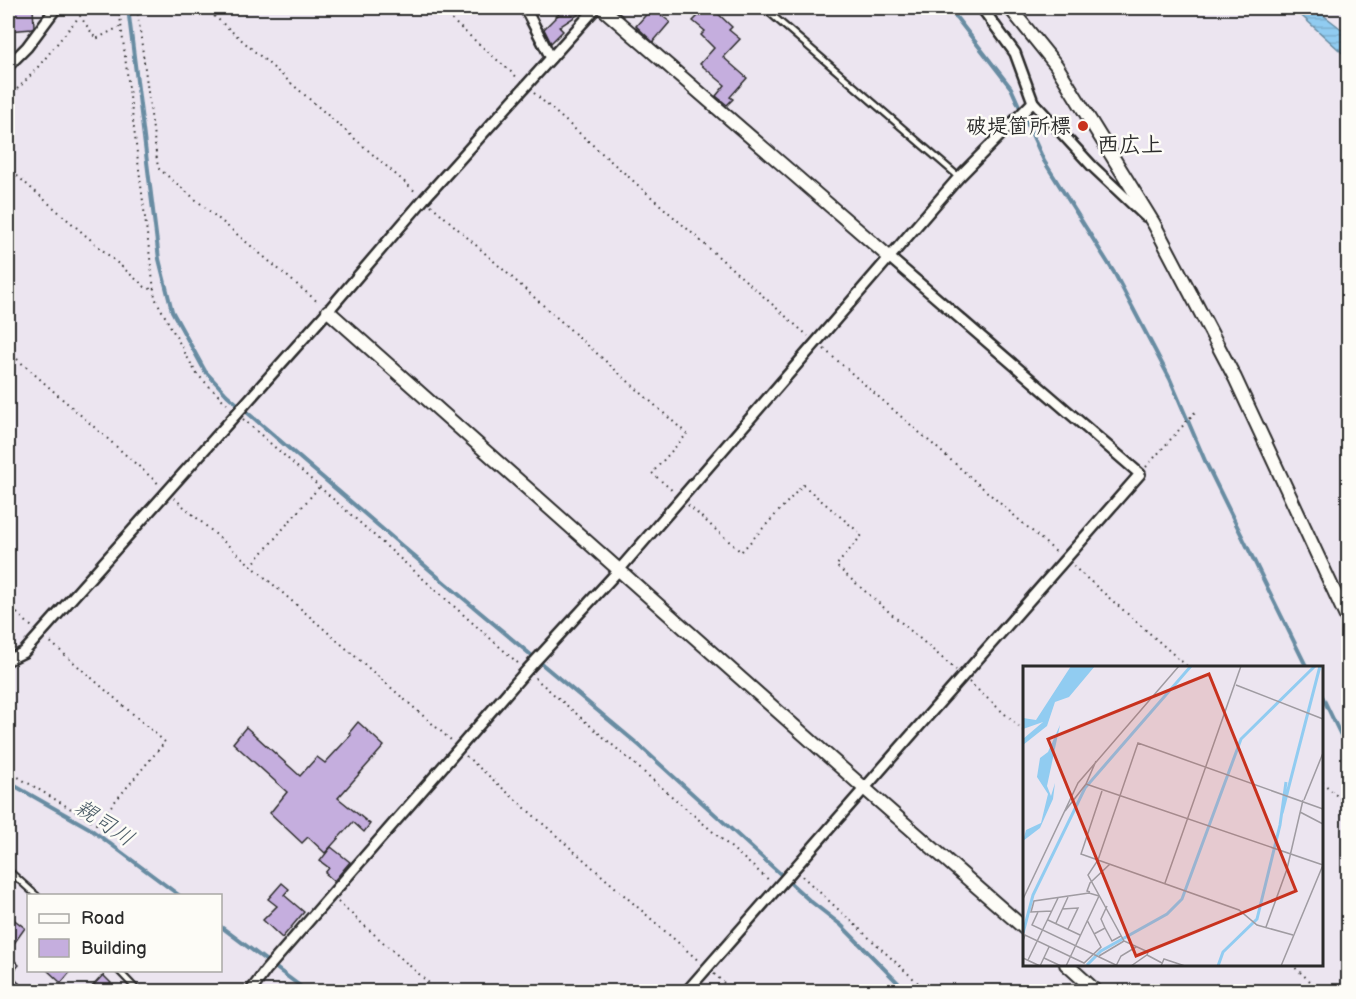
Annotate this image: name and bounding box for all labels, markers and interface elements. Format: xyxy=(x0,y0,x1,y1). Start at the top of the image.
place label: 破堤箇所標 xyxy=(966,114,1071,139)
marker: 破堤箇所標 xyxy=(1076,119,1090,133)
district label: 西広上 xyxy=(1097,132,1163,159)
inset map xyxy=(1023,666,1323,966)
water label: 親司川 xyxy=(69,794,139,853)
legend xyxy=(27,894,222,972)
text: Road xyxy=(81,908,125,929)
text: Building xyxy=(81,938,147,959)

